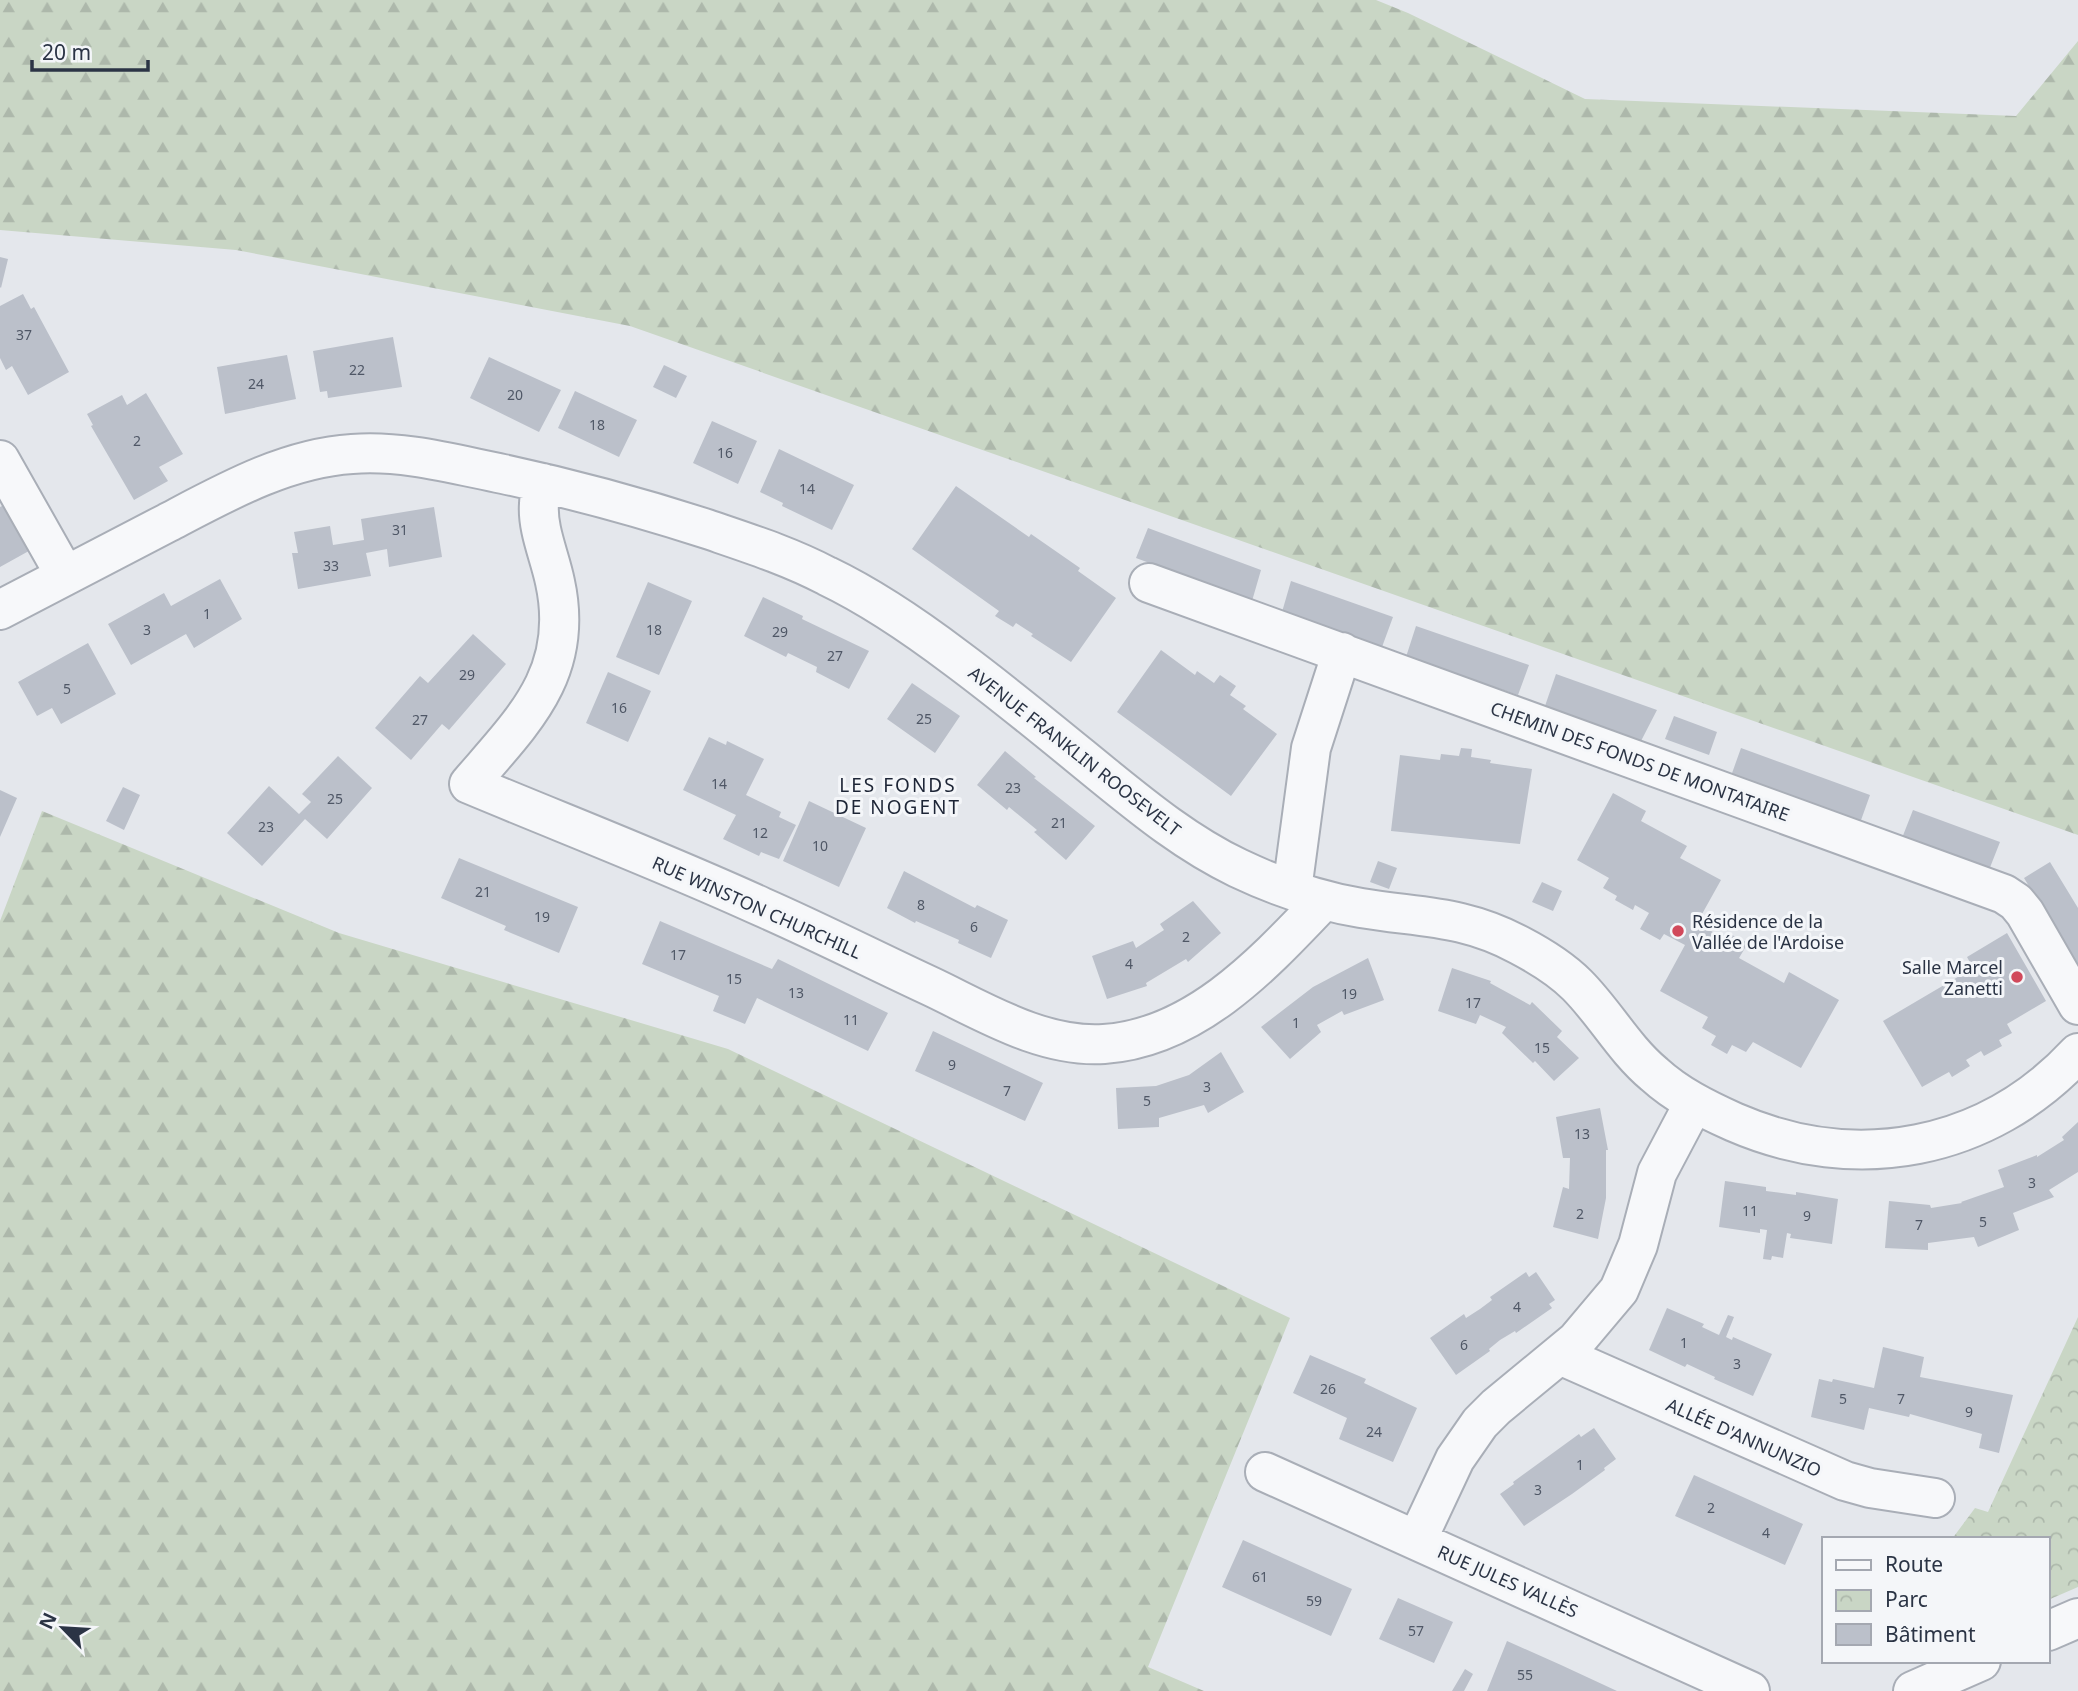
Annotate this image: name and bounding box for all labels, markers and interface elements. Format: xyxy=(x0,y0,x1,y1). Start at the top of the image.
scale bar xyxy=(32,28,147,72)
text: 20 m xyxy=(42,38,91,66)
house number: 37 xyxy=(16,325,32,344)
house number: 22 xyxy=(349,360,365,379)
house number: 24 xyxy=(248,374,264,393)
house number: 20 xyxy=(507,385,523,404)
house number: 18 xyxy=(589,415,605,434)
house number: 2 xyxy=(133,431,141,450)
house number: 16 xyxy=(717,443,733,462)
house number: 14 xyxy=(799,479,815,498)
house number: 31 xyxy=(392,520,408,539)
house number: 33 xyxy=(323,556,339,575)
house number: 1 xyxy=(203,604,211,623)
house number: 3 xyxy=(143,620,151,639)
house number: 18 xyxy=(646,620,662,639)
house number: 29 xyxy=(772,622,788,641)
house number: 27 xyxy=(827,646,843,665)
street label: AVENUE FRANKLIN ROOSEVELT xyxy=(964,661,1186,841)
house number: 29 xyxy=(459,665,475,684)
house number: 5 xyxy=(63,679,71,698)
street label: CHEMIN DES FONDS DE MONTATAIRE xyxy=(1487,696,1793,826)
house number: 16 xyxy=(611,698,627,717)
house number: 25 xyxy=(916,709,932,728)
house number: 27 xyxy=(412,710,428,729)
district label: LES FONDS DE NOGENT xyxy=(835,772,961,820)
house number: 14 xyxy=(711,774,727,793)
house number: 23 xyxy=(1005,778,1021,797)
house number: 25 xyxy=(327,789,343,808)
house number: 21 xyxy=(1051,813,1067,832)
house number: 23 xyxy=(258,817,274,836)
house number: 12 xyxy=(752,823,768,842)
house number: 10 xyxy=(812,836,828,855)
street label: RUE WINSTON CHURCHILL xyxy=(649,850,865,964)
house number: 21 xyxy=(475,882,491,901)
house number: 8 xyxy=(917,895,925,914)
house number: 19 xyxy=(534,907,550,926)
place label: Résidence de la Vallée de l'Ardoise xyxy=(1692,909,1844,954)
house number: 6 xyxy=(970,917,978,936)
marker: Résidence de la Vallée de l'Ardoise xyxy=(1670,923,1686,939)
house number: 2 xyxy=(1182,927,1190,946)
house number: 17 xyxy=(670,945,686,964)
house number: 4 xyxy=(1125,954,1133,973)
place label: Salle Marcel Zanetti xyxy=(1902,955,2003,1000)
house number: 15 xyxy=(726,969,742,988)
marker: Salle Marcel Zanetti xyxy=(2009,969,2025,985)
house number: 13 xyxy=(788,983,804,1002)
house number: 19 xyxy=(1341,984,1357,1003)
house number: 17 xyxy=(1465,993,1481,1012)
house number: 11 xyxy=(843,1010,859,1029)
house number: 1 xyxy=(1292,1013,1300,1032)
house number: 15 xyxy=(1534,1038,1550,1057)
house number: 9 xyxy=(948,1055,956,1074)
house number: 3 xyxy=(1203,1077,1211,1096)
house number: 7 xyxy=(1003,1081,1011,1100)
house number: 5 xyxy=(1143,1091,1151,1110)
house number: 13 xyxy=(1574,1124,1590,1143)
house number: 3 xyxy=(2028,1173,2036,1192)
house number: 11 xyxy=(1742,1201,1758,1220)
house number: 2 xyxy=(1576,1204,1584,1223)
house number: 9 xyxy=(1803,1206,1811,1225)
house number: 5 xyxy=(1979,1212,1987,1231)
house number: 7 xyxy=(1915,1215,1923,1234)
house number: 4 xyxy=(1513,1297,1521,1316)
house number: 1 xyxy=(1680,1333,1688,1352)
house number: 6 xyxy=(1460,1335,1468,1354)
house number: 3 xyxy=(1733,1354,1741,1373)
house number: 26 xyxy=(1320,1379,1336,1398)
house number: 5 xyxy=(1839,1389,1847,1408)
house number: 7 xyxy=(1897,1389,1905,1408)
street label: ALLÉE D'ANNUNZIO xyxy=(1663,1392,1825,1482)
house number: 9 xyxy=(1965,1402,1973,1421)
house number: 24 xyxy=(1366,1422,1382,1441)
house number: 1 xyxy=(1576,1455,1584,1474)
house number: 3 xyxy=(1534,1480,1542,1499)
house number: 2 xyxy=(1707,1498,1715,1517)
house number: 4 xyxy=(1762,1523,1770,1542)
legend xyxy=(1822,1537,2050,1663)
street label: RUE JULES VALLÈS xyxy=(1434,1539,1582,1623)
text: Route xyxy=(1885,1550,1943,1578)
house number: 61 xyxy=(1252,1567,1268,1586)
text: Parc xyxy=(1885,1585,1928,1613)
house number: 59 xyxy=(1306,1591,1322,1610)
north arrow xyxy=(28,1593,98,1663)
text: N xyxy=(33,1608,63,1633)
text: Bâtiment xyxy=(1885,1620,1976,1648)
house number: 57 xyxy=(1408,1621,1424,1640)
house number: 55 xyxy=(1517,1665,1533,1684)

